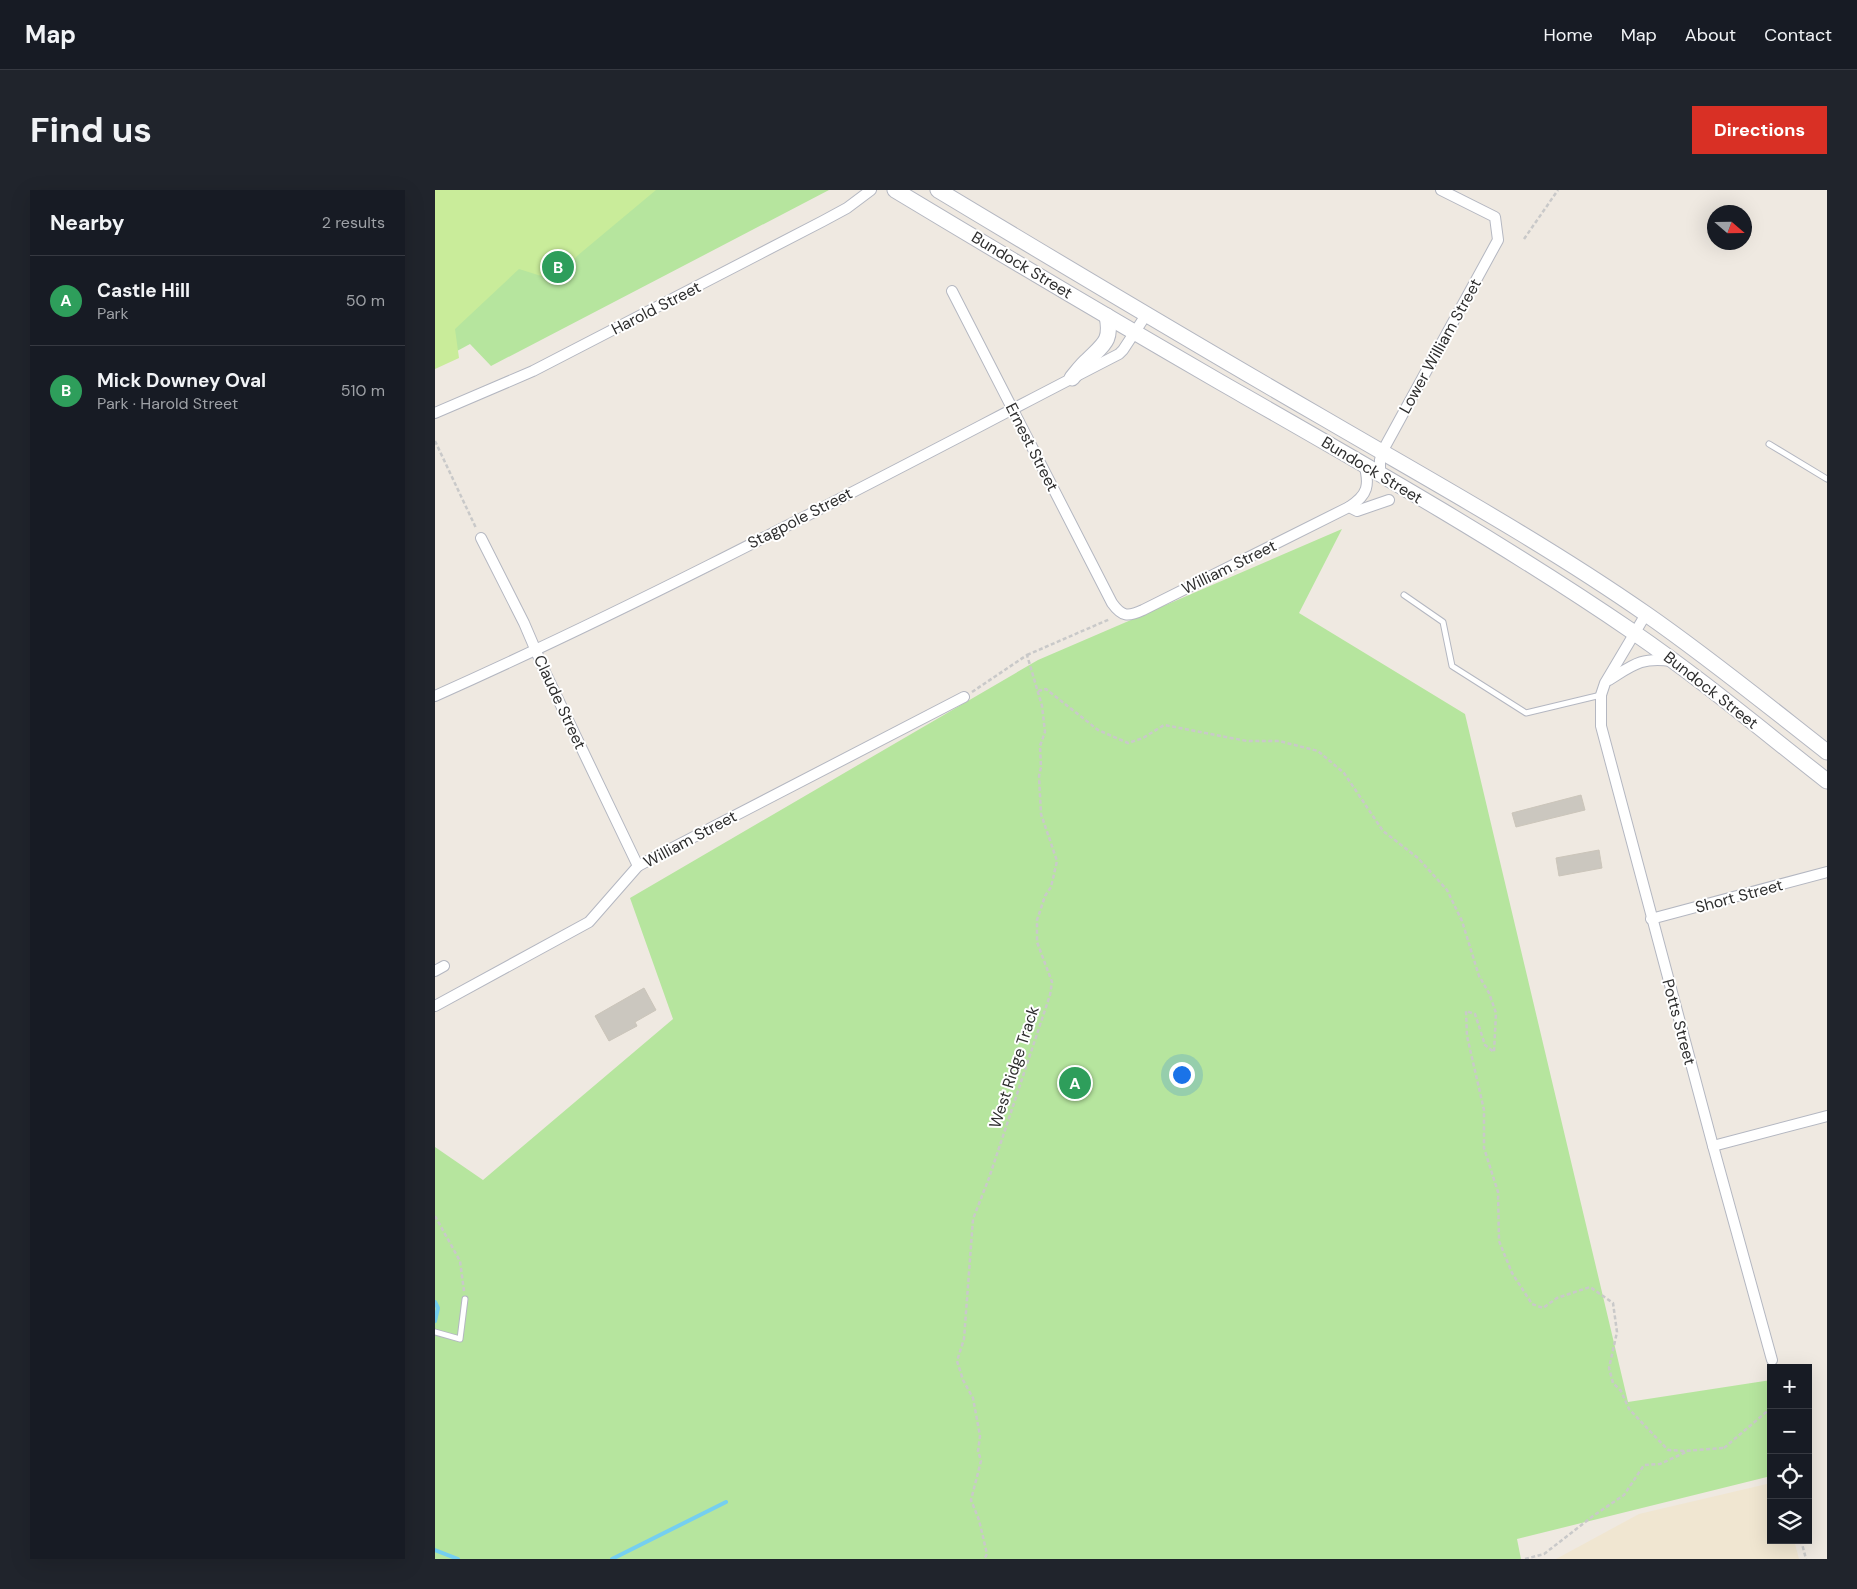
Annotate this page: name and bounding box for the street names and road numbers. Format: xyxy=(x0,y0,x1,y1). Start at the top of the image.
street label: Bundock Street xyxy=(968,227,1076,303)
street label: Lower William Street xyxy=(1394,275,1486,417)
street label: Harold Street xyxy=(608,276,704,340)
street label: Ernest Street xyxy=(1001,399,1063,495)
street label: Bundock Street xyxy=(1318,432,1426,508)
street label: Stagpole Street xyxy=(744,483,856,553)
street label: William Street xyxy=(1178,535,1280,599)
street label: Bundock Street xyxy=(1659,647,1763,733)
street label: Claude Street xyxy=(529,652,591,752)
street label: William Street xyxy=(640,806,740,872)
street label: Short Street xyxy=(1693,874,1785,918)
street label: Potts Street xyxy=(1657,977,1701,1067)
street label: West Ridge Track xyxy=(984,1003,1044,1131)

